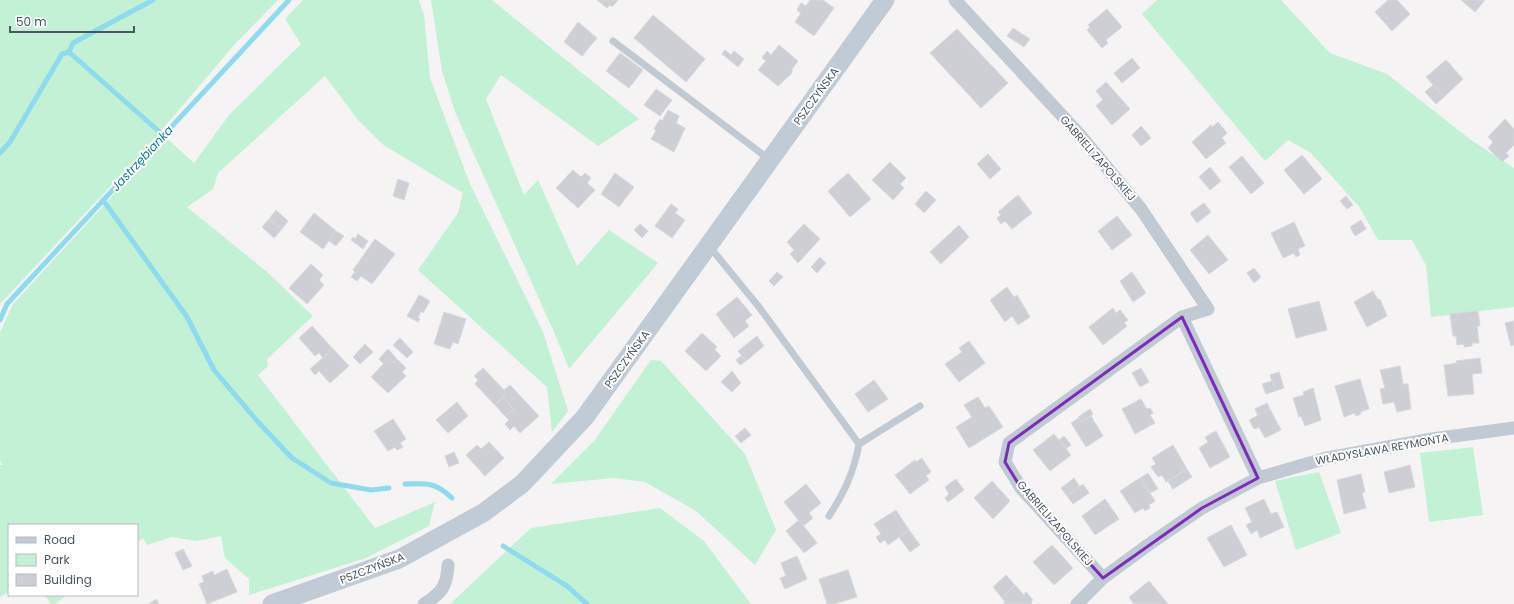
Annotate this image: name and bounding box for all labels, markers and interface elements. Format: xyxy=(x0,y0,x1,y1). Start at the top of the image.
scale bar xyxy=(10,8,134,34)
text: 50 m xyxy=(16,13,47,30)
street label: PSZCZYŃSKA xyxy=(790,63,843,128)
street label: GABRIELI ZAPOLSKIEJ xyxy=(1056,112,1140,204)
water label: Jastrzębianka xyxy=(107,122,177,194)
street label: PSZCZYŃSKA xyxy=(601,326,654,391)
street label: WŁADYSŁAWA REYMONTA xyxy=(1314,429,1450,469)
street label: GABRIELI ZAPOLSKIEJ xyxy=(1013,477,1097,569)
legend xyxy=(8,524,138,596)
text: Road xyxy=(44,531,75,548)
street label: PSZCZYŃSKA xyxy=(337,548,407,588)
text: Park xyxy=(44,551,71,568)
text: Building xyxy=(44,571,92,588)

